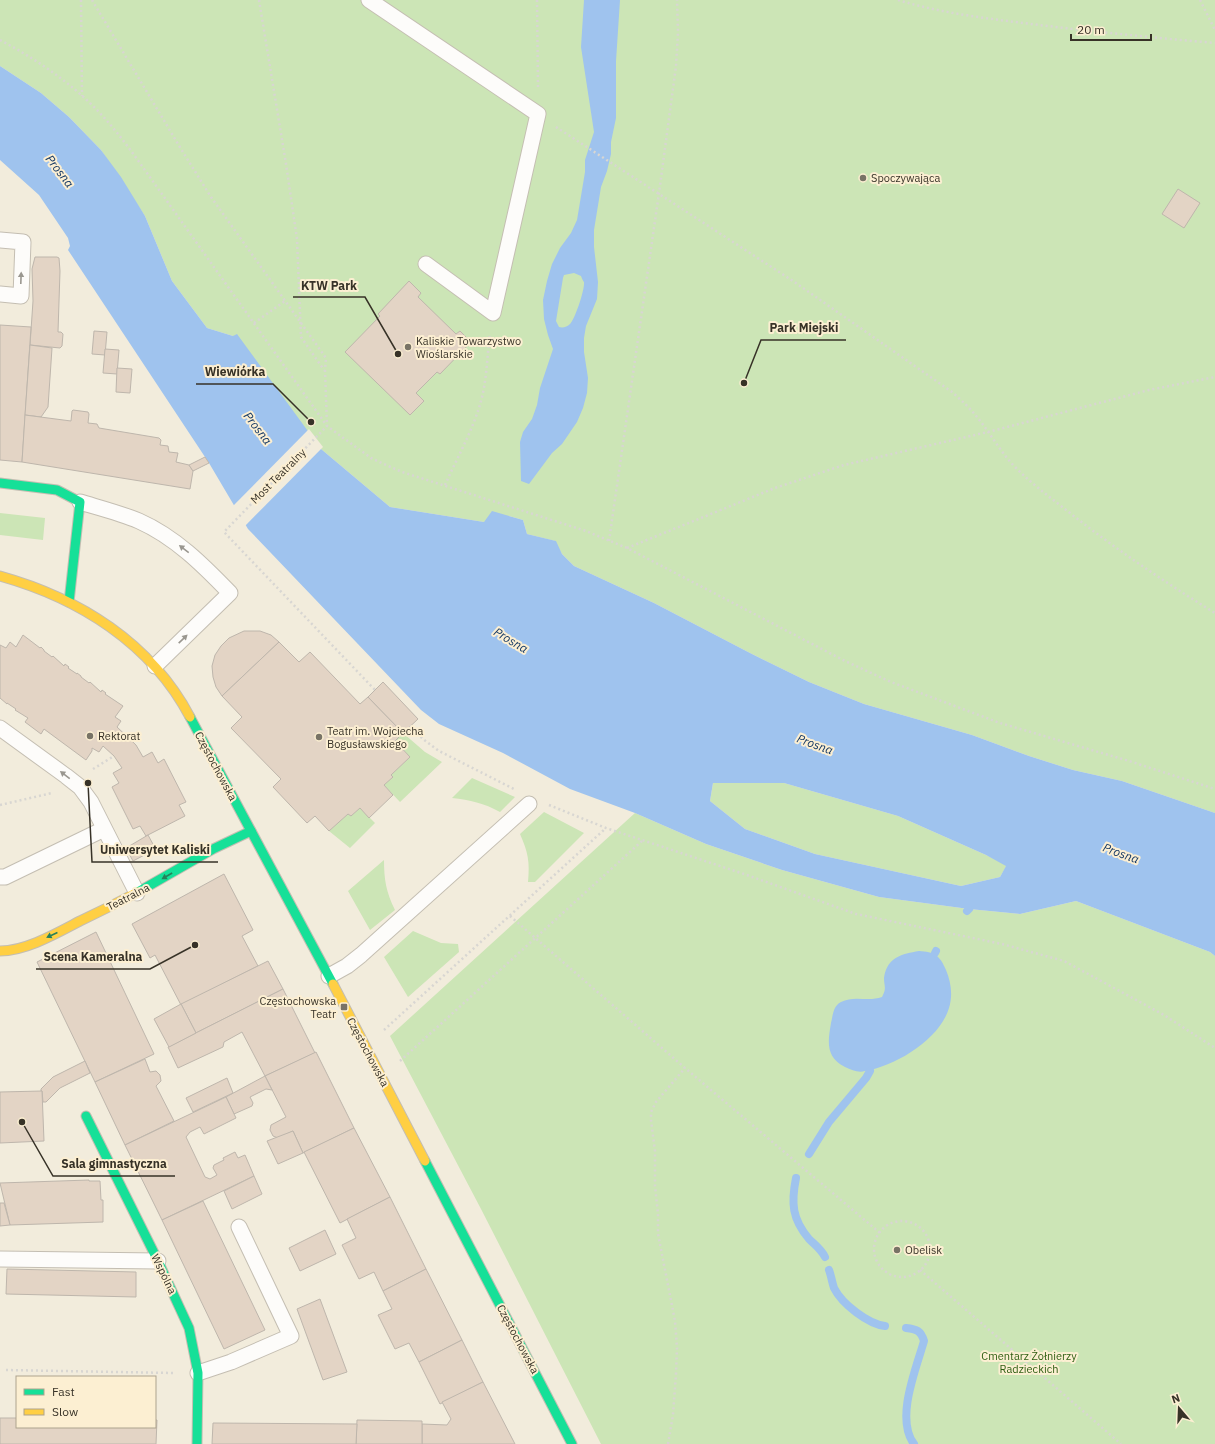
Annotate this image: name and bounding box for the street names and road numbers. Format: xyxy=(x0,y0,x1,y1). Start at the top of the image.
street label: Most Teatralny xyxy=(247,445,309,507)
street label: Częstochowska xyxy=(192,729,240,803)
street label: Teatralna xyxy=(104,880,152,914)
street label: Częstochowska xyxy=(344,1015,392,1089)
street label: Wspólna xyxy=(148,1252,180,1296)
street label: Częstochowska xyxy=(494,1302,542,1376)

